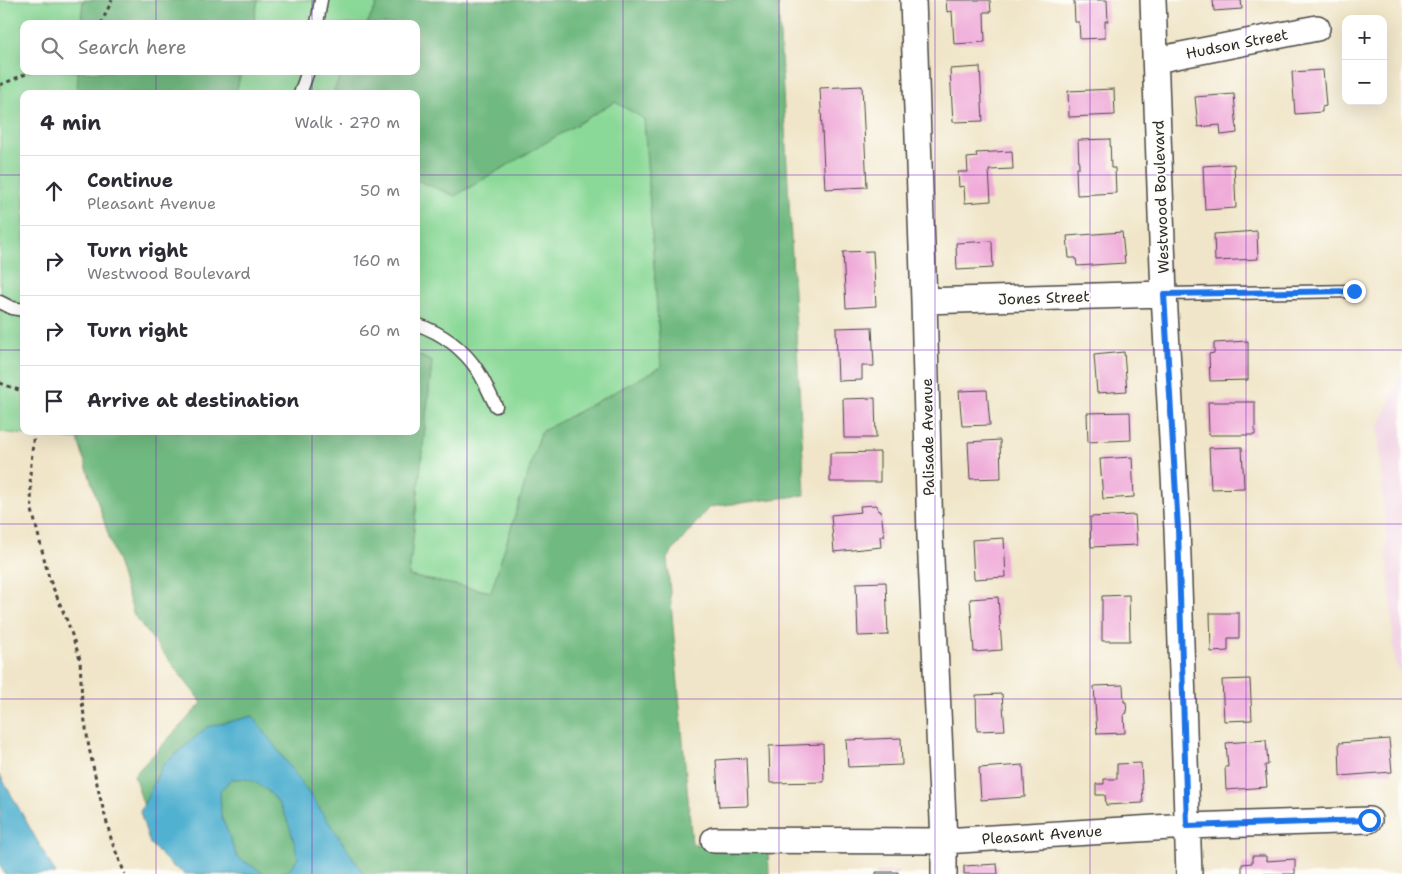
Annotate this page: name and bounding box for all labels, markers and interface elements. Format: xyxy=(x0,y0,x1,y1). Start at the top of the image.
map controls xyxy=(1342,15,1387,105)
button: + xyxy=(1342,15,1387,60)
search box xyxy=(20,20,420,75)
street label: Hudson Street xyxy=(1184,24,1290,64)
icon: search xyxy=(38,34,66,62)
text: Search here xyxy=(78,35,187,60)
button: − xyxy=(1342,60,1387,105)
text: 4 min xyxy=(40,109,101,137)
text: Walk · 270 m xyxy=(295,112,400,133)
street label: Westwood Boulevard xyxy=(1148,119,1174,274)
text: Continue xyxy=(87,168,173,193)
icon: ahead xyxy=(40,177,68,205)
text: 50 m xyxy=(360,180,400,201)
text: Pleasant Avenue xyxy=(87,193,216,214)
text: Turn right xyxy=(87,238,188,263)
icon: right xyxy=(40,247,68,275)
text: 160 m xyxy=(353,250,400,271)
text: Westwood Boulevard xyxy=(87,263,251,284)
route end xyxy=(1343,280,1366,303)
street label: Jones Street xyxy=(998,286,1090,310)
icon: right xyxy=(40,317,68,345)
text: Turn right xyxy=(87,318,188,343)
text: 60 m xyxy=(359,320,400,341)
street label: Palisade Avenue xyxy=(917,378,939,496)
icon: arrive xyxy=(40,387,68,415)
text: Arrive at destination xyxy=(87,388,299,413)
route start xyxy=(1358,809,1381,832)
street label: Pleasant Avenue xyxy=(981,821,1103,849)

